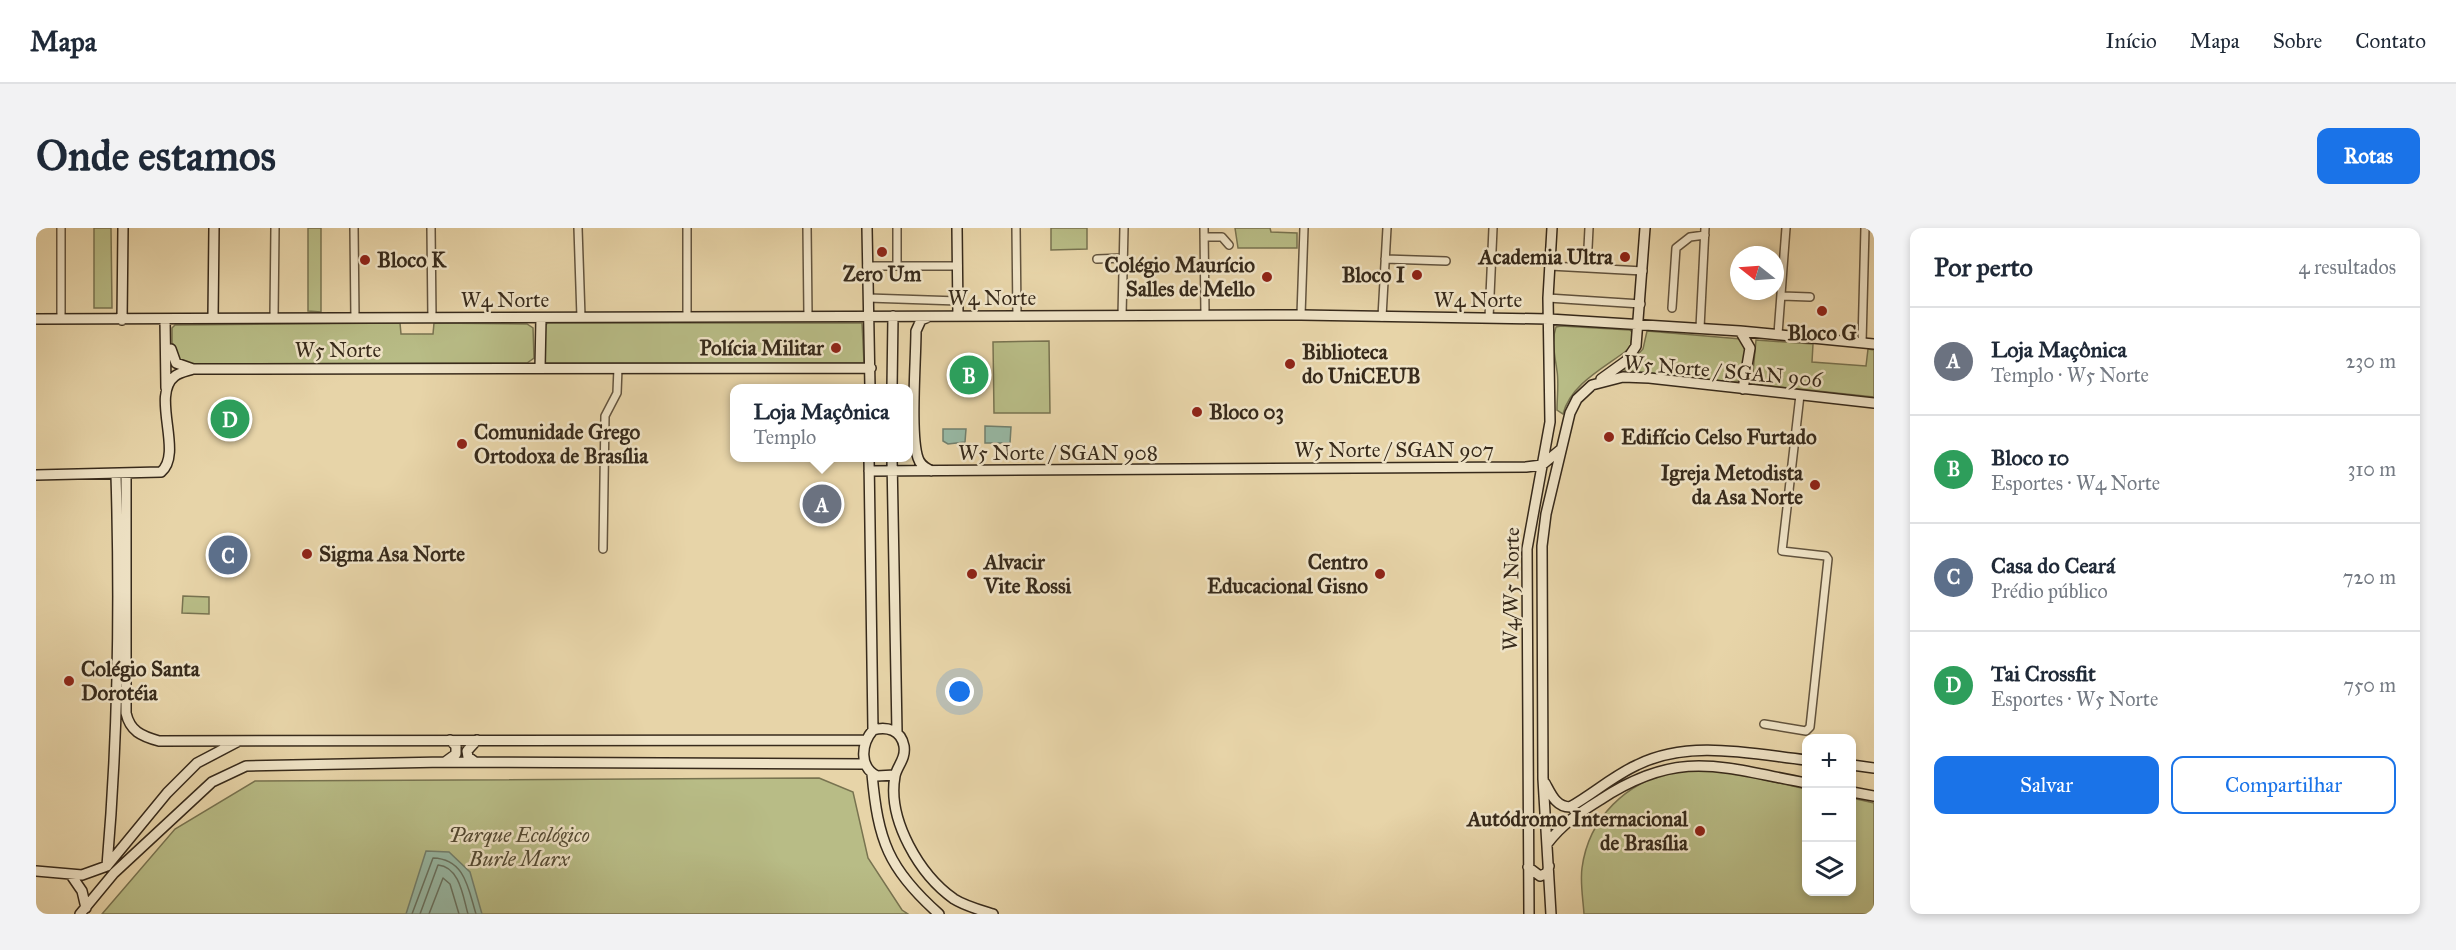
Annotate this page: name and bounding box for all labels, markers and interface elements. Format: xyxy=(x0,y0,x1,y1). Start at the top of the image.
text: Mapa xyxy=(30,24,97,59)
text: Início xyxy=(2106,28,2157,54)
text: Mapa xyxy=(2190,28,2240,54)
text: Sobre xyxy=(2273,28,2322,54)
text: Contato xyxy=(2355,28,2426,54)
button: Rotas xyxy=(2317,128,2420,184)
text: Onde estamos xyxy=(36,130,276,182)
place label: Academia Ultra xyxy=(1477,244,1614,270)
marker: Zero Um xyxy=(875,245,889,259)
north arrow xyxy=(1730,246,1784,300)
place label: Bloco K xyxy=(377,247,447,273)
marker: Academia Ultra xyxy=(1618,250,1632,264)
text: Por perto xyxy=(1934,251,2033,283)
place label: Colégio Maurício Salles de Mello xyxy=(1104,252,1255,302)
marker: Bloco K xyxy=(358,253,372,267)
text: 4 resultados xyxy=(2298,255,2396,279)
place label: Zero Um xyxy=(843,261,922,287)
place label: Bloco I xyxy=(1342,262,1405,288)
marker: Bloco I xyxy=(1410,268,1424,282)
marker: Colégio Maurício Salles de Mello xyxy=(1260,270,1274,284)
street label: W4 Norte xyxy=(948,285,1036,311)
street label: W4 Norte xyxy=(461,287,549,313)
street label: W4 Norte xyxy=(1434,287,1522,313)
marker: Bloco G xyxy=(1815,304,1829,318)
place label: Bloco G xyxy=(1787,320,1857,346)
place label: Polícia Militar xyxy=(699,335,825,361)
text: Loja Maçônica xyxy=(1991,336,2127,363)
street label: W5 Norte xyxy=(295,337,381,363)
place label: Biblioteca do UniCEUB xyxy=(1302,339,1421,389)
marker: Polícia Militar xyxy=(829,341,843,355)
street label: W5 Norte / SGAN 906 xyxy=(1623,349,1825,393)
text: A xyxy=(1947,349,1960,373)
text: 230 m xyxy=(2345,349,2396,373)
pin: B xyxy=(950,352,988,398)
marker: Biblioteca do UniCEUB xyxy=(1283,357,1297,371)
text: Templo · W5 Norte xyxy=(1991,363,2149,387)
popup xyxy=(730,384,913,462)
pin: D xyxy=(210,396,250,441)
text: Loja Maçônica xyxy=(754,398,889,425)
place label: Bloco 03 xyxy=(1209,399,1284,425)
marker: Bloco 03 xyxy=(1190,405,1204,419)
place label: Comunidade Grego Ortodoxa de Brasília xyxy=(474,419,649,469)
place label: Edifício Celso Furtado xyxy=(1621,424,1817,450)
text: Templo xyxy=(754,425,816,449)
marker: Edifício Celso Furtado xyxy=(1602,430,1616,444)
marker: Comunidade Grego Ortodoxa de Brasília xyxy=(455,437,469,451)
street label: W5 Norte / SGAN 907 xyxy=(1294,437,1494,463)
street label: W5 Norte / SGAN 908 xyxy=(958,440,1158,466)
text: Bloco 10 xyxy=(1991,444,2069,471)
text: B xyxy=(1947,457,1960,481)
text: 310 m xyxy=(2347,457,2396,481)
place label: Igreja Metodista da Asa Norte xyxy=(1661,460,1804,510)
text: Esportes · W4 Norte xyxy=(1991,471,2160,495)
marker: Igreja Metodista da Asa Norte xyxy=(1808,478,1822,492)
pin: A xyxy=(802,482,842,526)
street label: W4/W5 Norte xyxy=(1497,527,1525,651)
pin: C xyxy=(208,532,248,578)
place label: Sigma Asa Norte xyxy=(319,541,465,567)
marker: Sigma Asa Norte xyxy=(300,547,314,561)
place label: Alvacir Vite Rossi xyxy=(982,549,1072,599)
place label: Centro Educacional Gisno xyxy=(1207,549,1368,599)
text: Casa do Ceará xyxy=(1991,552,2115,579)
text: C xyxy=(1947,565,1960,589)
text: 720 m xyxy=(2343,565,2396,589)
marker: Alvacir Vite Rossi xyxy=(965,567,979,581)
marker: Centro Educacional Gisno xyxy=(1373,567,1387,581)
text: Prédio público xyxy=(1991,579,2108,603)
place label: Colégio Santa Dorotéia xyxy=(81,656,201,706)
text: Tai Crossfit xyxy=(1991,660,2096,687)
text: D xyxy=(1946,673,1961,697)
text: 750 m xyxy=(2343,673,2396,697)
marker: Colégio Santa Dorotéia xyxy=(62,674,76,688)
your location xyxy=(945,677,974,706)
text: Esportes · W5 Norte xyxy=(1991,687,2158,711)
map controls xyxy=(1802,734,1856,896)
button: + xyxy=(1802,734,1856,788)
button: Salvar xyxy=(1934,756,2159,814)
button: Compartilhar xyxy=(2171,756,2396,814)
button: − xyxy=(1802,788,1856,842)
place label: Autódromo Internacional de Brasília xyxy=(1465,806,1689,856)
park label: Parque Ecológico Burle Marx xyxy=(448,822,590,872)
marker: Autódromo Internacional de Brasília xyxy=(1693,824,1707,838)
button: layers xyxy=(1802,842,1856,896)

